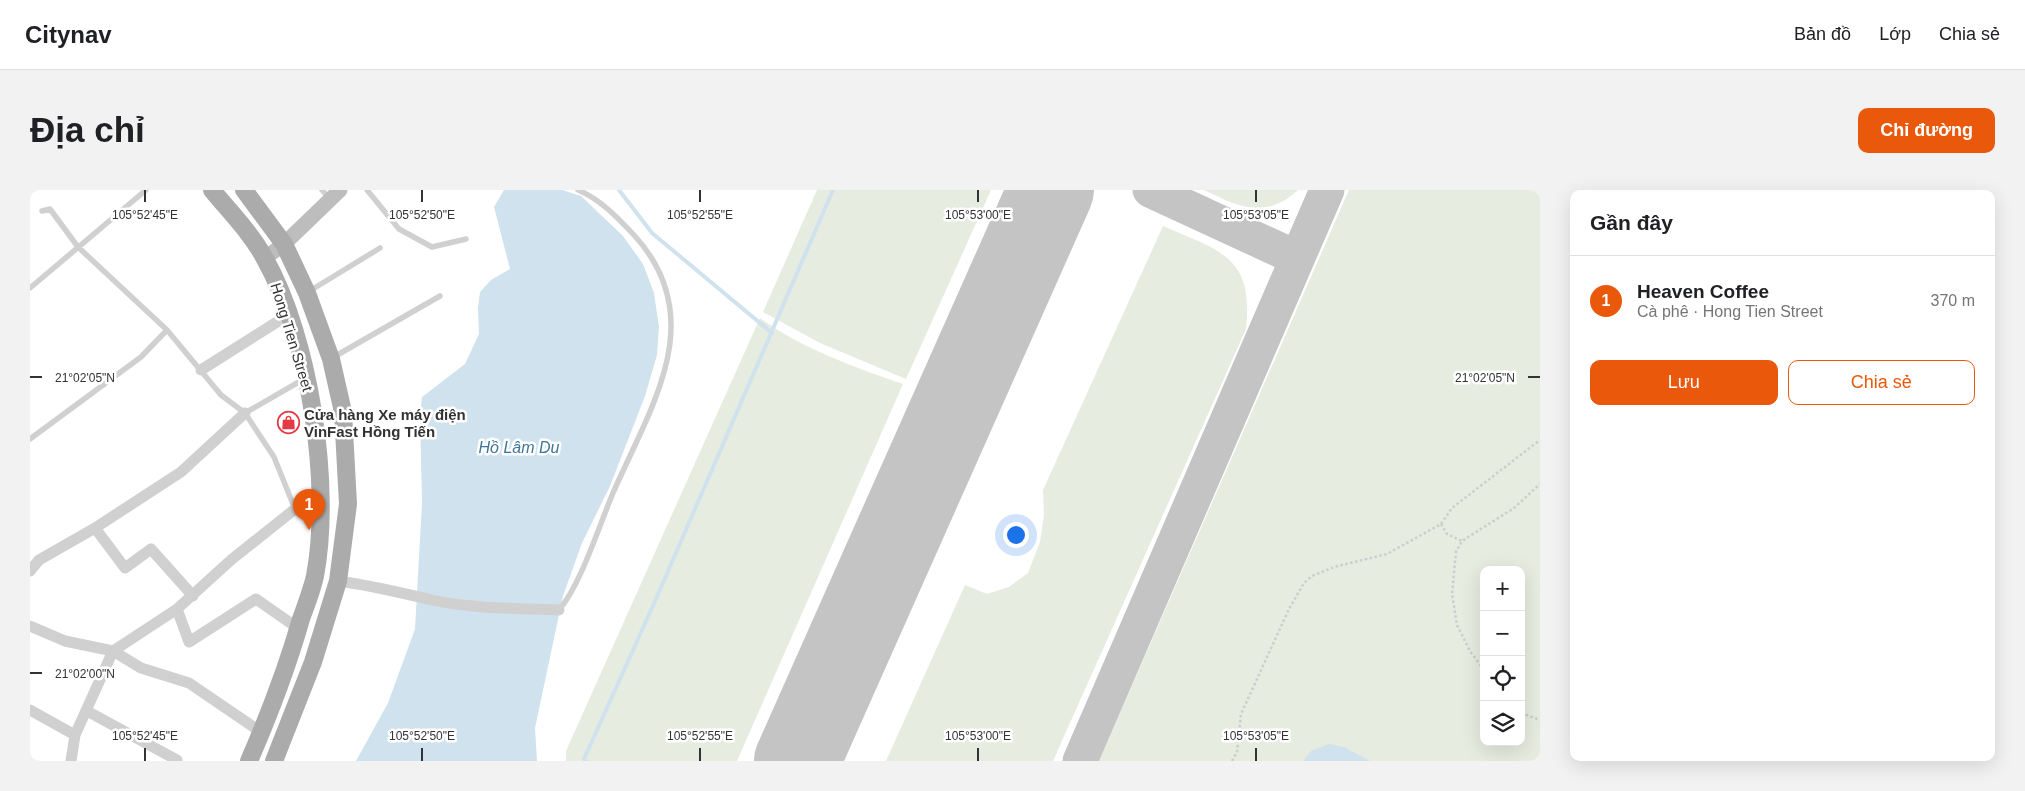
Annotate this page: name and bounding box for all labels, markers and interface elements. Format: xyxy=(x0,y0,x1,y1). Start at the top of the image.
text: Citynav xyxy=(25,21,112,48)
text: Bản đồ xyxy=(1794,24,1851,44)
text: Lớp xyxy=(1879,24,1911,44)
text: Chia sẻ xyxy=(1939,24,2000,44)
button: Chỉ đường xyxy=(1858,108,1995,153)
text: Địa chỉ xyxy=(30,110,145,149)
text: 105°52'45"E xyxy=(112,208,178,222)
text: 105°52'50"E xyxy=(389,208,455,222)
text: 105°52'55"E xyxy=(667,208,733,222)
text: 105°53'00"E xyxy=(945,208,1011,222)
text: 105°53'05"E xyxy=(1223,208,1289,222)
text: Gần đây xyxy=(1590,211,1673,234)
street label: Hong Tien Street xyxy=(267,281,317,394)
text: Heaven Coffee xyxy=(1637,281,1769,302)
text: 1 xyxy=(1602,292,1610,309)
text: 370 m xyxy=(1931,292,1975,309)
text: Cà phê · Hong Tien Street xyxy=(1637,303,1823,320)
button: Lưu xyxy=(1590,360,1778,405)
button: Chia sẻ xyxy=(1788,360,1975,405)
text: 21°02'05"N xyxy=(55,371,115,385)
text: 21°02'05"N xyxy=(1455,371,1515,385)
place label: Cửa hàng Xe máy điện VinFast Hồng Tiến xyxy=(304,406,466,440)
shop icon: Cửa hàng Xe máy điện VinFast Hồng Tiến xyxy=(276,411,300,435)
water label: Hồ Lâm Du xyxy=(479,439,560,456)
pin: 1 xyxy=(293,489,325,530)
your location xyxy=(1003,522,1029,548)
map controls xyxy=(1480,566,1525,746)
button: + xyxy=(1480,566,1525,611)
button: − xyxy=(1480,611,1525,656)
button: locate xyxy=(1480,656,1525,701)
text: 21°02'00"N xyxy=(55,667,115,681)
button: layers xyxy=(1480,701,1525,746)
text: 105°52'45"E xyxy=(112,729,178,743)
text: 105°52'50"E xyxy=(389,729,455,743)
text: 105°52'55"E xyxy=(667,729,733,743)
text: 105°53'00"E xyxy=(945,729,1011,743)
text: 105°53'05"E xyxy=(1223,729,1289,743)

